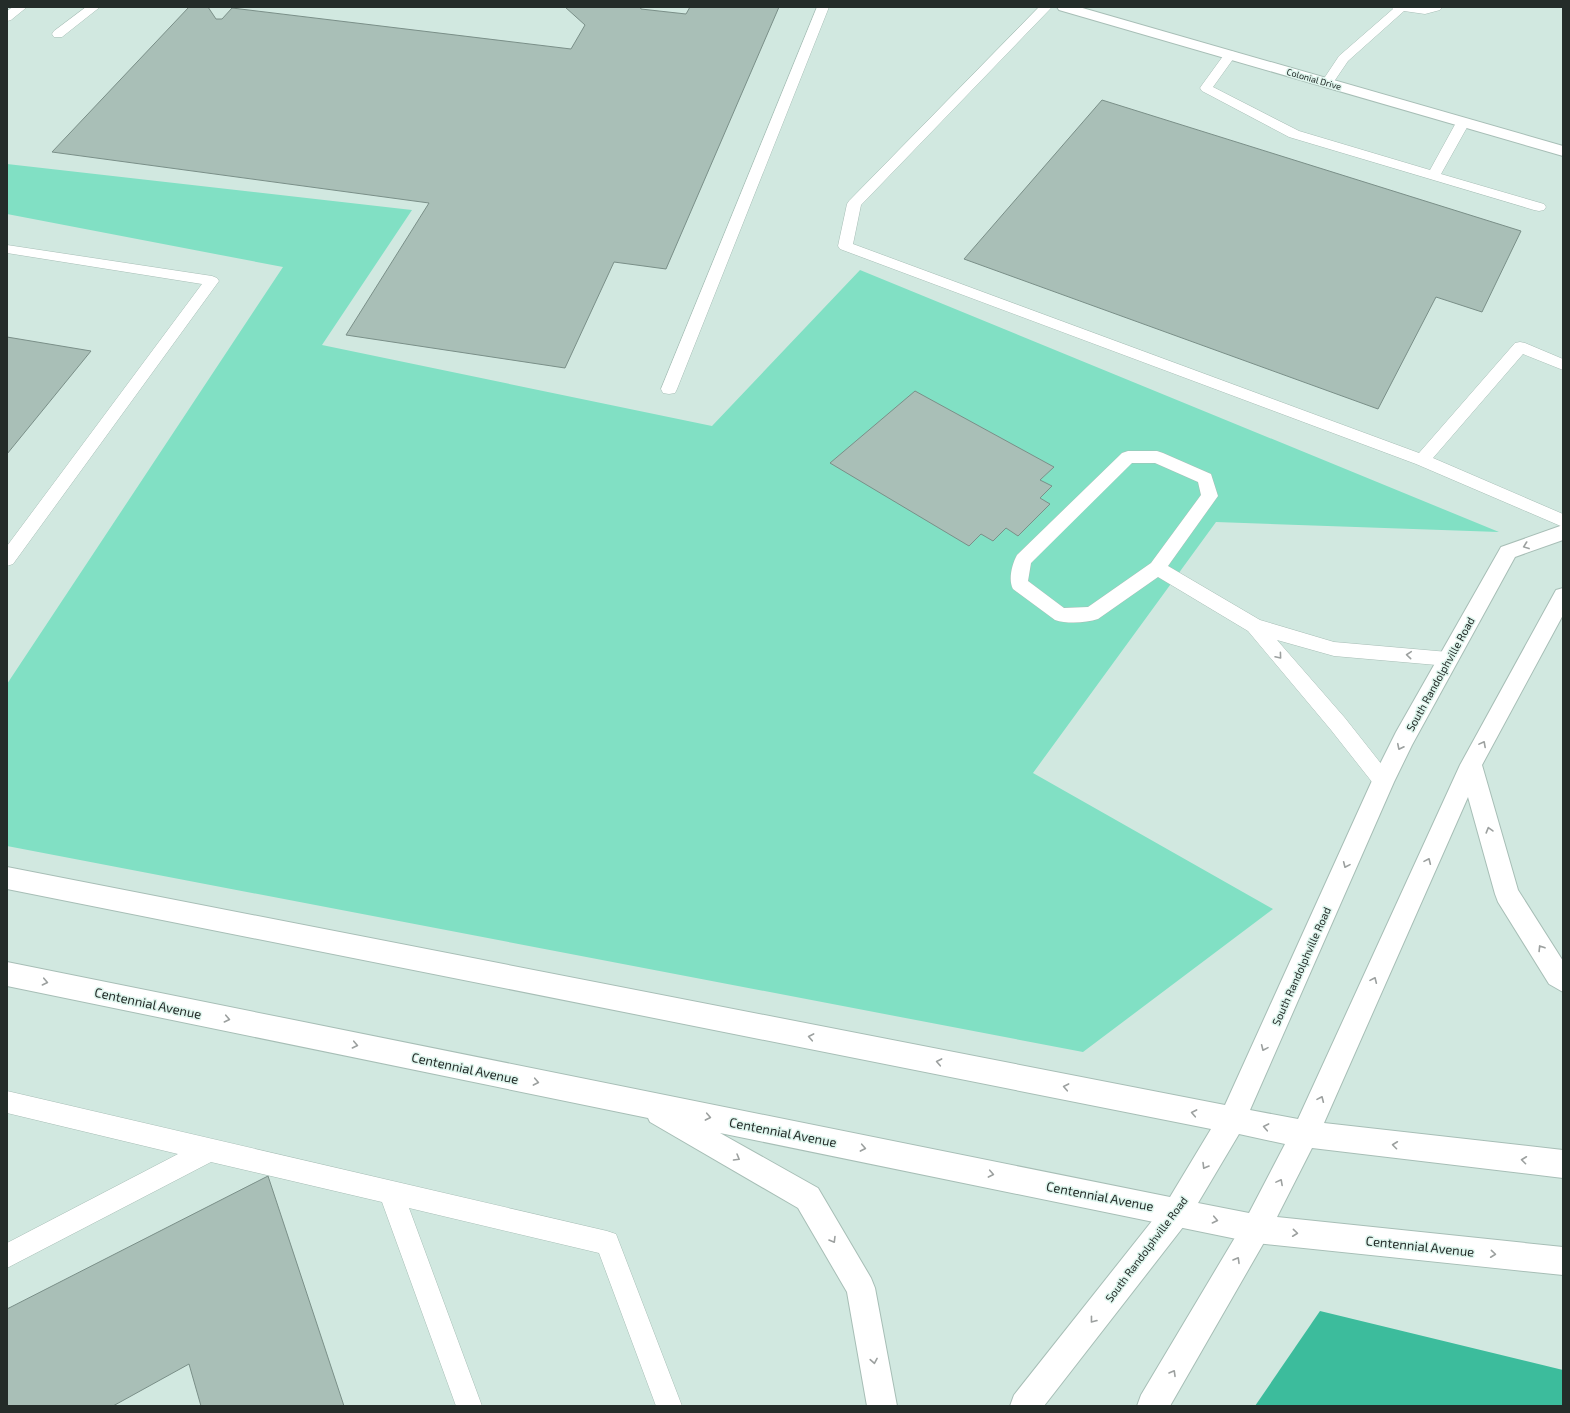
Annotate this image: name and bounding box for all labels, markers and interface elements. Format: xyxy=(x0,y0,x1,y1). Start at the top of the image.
street label: Colonial Drive xyxy=(1285,66,1343,92)
one-way arrow xyxy=(1523,541,1530,549)
street label: South Randolphville Road xyxy=(1403,615,1477,733)
one-way arrow xyxy=(1275,651,1282,659)
one-way arrow xyxy=(1406,651,1412,660)
one-way arrow xyxy=(1478,741,1485,748)
one-way arrow xyxy=(1397,743,1405,750)
one-way arrow xyxy=(1486,827,1494,834)
one-way arrow xyxy=(1423,858,1431,866)
one-way arrow xyxy=(1343,861,1351,868)
street label: South Randolphville Road xyxy=(1269,905,1333,1027)
one-way arrow xyxy=(1538,945,1546,952)
one-way arrow xyxy=(42,977,48,986)
one-way arrow xyxy=(1370,977,1378,984)
street label: Centennial Avenue xyxy=(93,984,203,1022)
one-way arrow xyxy=(224,1015,231,1023)
one-way arrow xyxy=(808,1033,815,1041)
one-way arrow xyxy=(352,1041,358,1049)
one-way arrow xyxy=(1261,1044,1269,1051)
street label: Centennial Avenue xyxy=(410,1049,520,1087)
one-way arrow xyxy=(936,1058,942,1067)
one-way arrow xyxy=(533,1078,539,1086)
one-way arrow xyxy=(1063,1084,1070,1092)
one-way arrow xyxy=(1316,1095,1324,1103)
one-way arrow xyxy=(1191,1109,1197,1117)
one-way arrow xyxy=(705,1112,711,1121)
street label: Centennial Avenue xyxy=(728,1114,838,1150)
one-way arrow xyxy=(1263,1123,1270,1131)
one-way arrow xyxy=(1392,1141,1398,1150)
one-way arrow xyxy=(860,1144,866,1152)
one-way arrow xyxy=(733,1153,740,1160)
one-way arrow xyxy=(1521,1156,1527,1165)
one-way arrow xyxy=(1202,1162,1210,1169)
one-way arrow xyxy=(987,1169,994,1178)
street label: Centennial Avenue xyxy=(1045,1178,1155,1214)
one-way arrow xyxy=(1276,1178,1283,1186)
street label: South Randolphville Road xyxy=(1102,1194,1190,1304)
one-way arrow xyxy=(1212,1215,1219,1224)
one-way arrow xyxy=(1291,1228,1298,1237)
street label: Centennial Avenue xyxy=(1365,1232,1475,1260)
one-way arrow xyxy=(828,1236,835,1243)
one-way arrow xyxy=(1490,1249,1496,1258)
one-way arrow xyxy=(1233,1257,1240,1264)
one-way arrow xyxy=(1090,1315,1097,1322)
one-way arrow xyxy=(869,1358,878,1364)
one-way arrow xyxy=(1168,1370,1175,1377)

